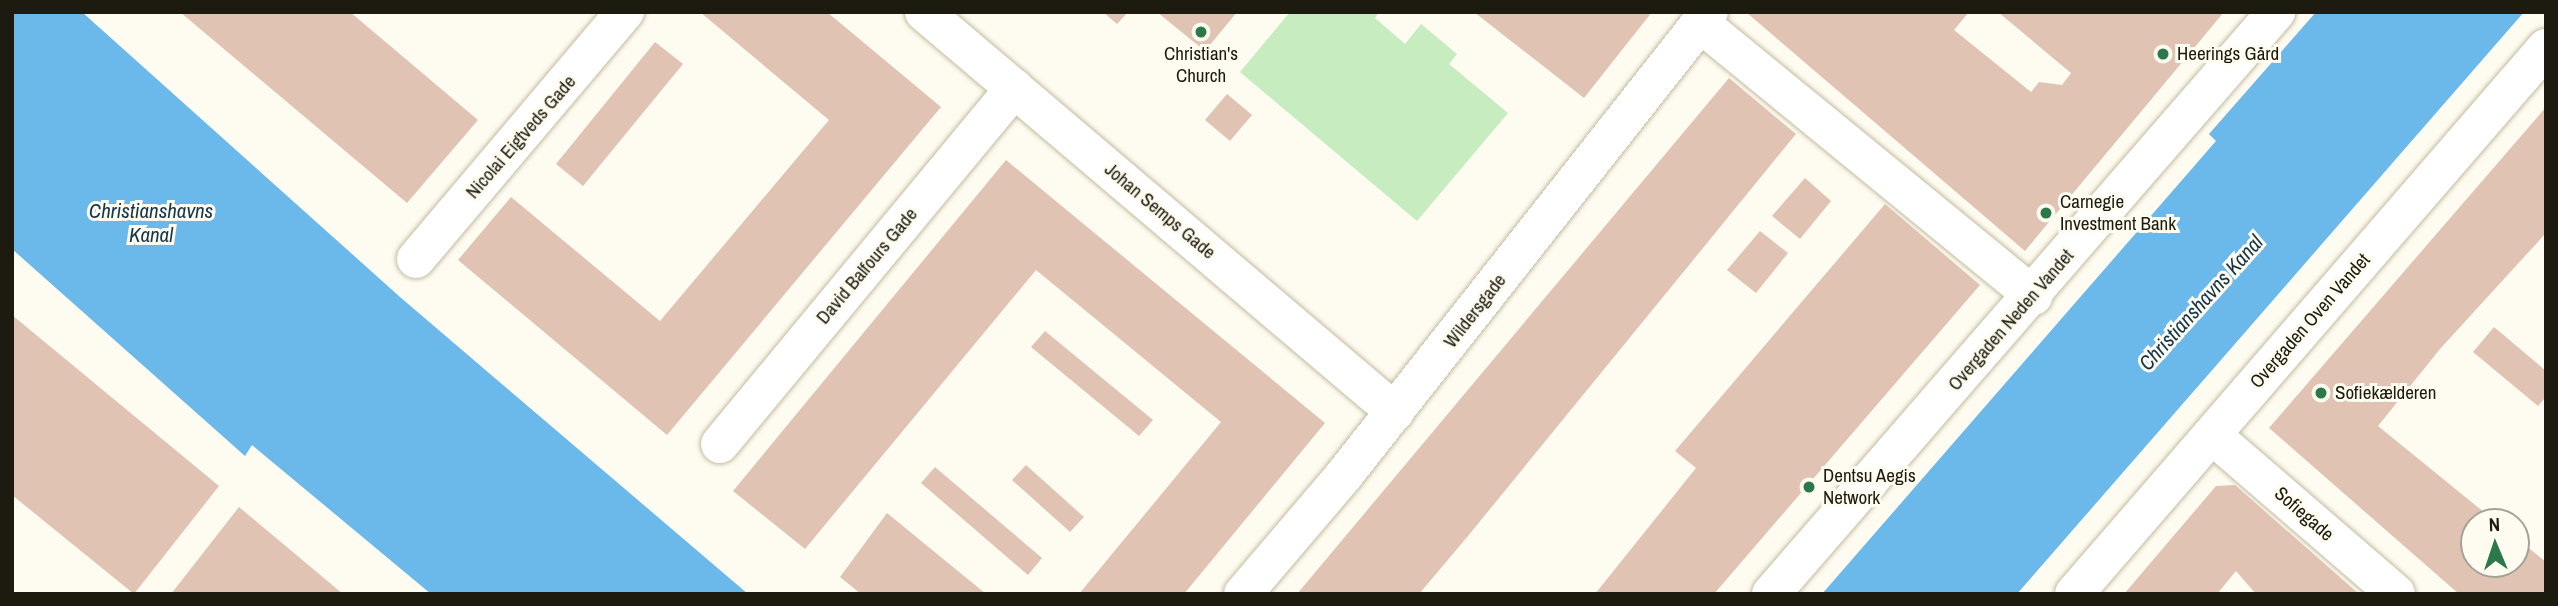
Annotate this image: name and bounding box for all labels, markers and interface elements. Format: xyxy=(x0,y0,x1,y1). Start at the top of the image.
marker: Christian's Church xyxy=(1193,24,1209,40)
place label: Christian's Church xyxy=(1164,43,1238,87)
place label: Heerings Gård xyxy=(2177,43,2279,65)
marker: Heerings Gård xyxy=(2155,46,2171,62)
street label: Nicolai Eigtveds Gade xyxy=(461,71,581,203)
street label: Johan Semps Gade xyxy=(1100,158,1220,264)
place label: Carnegie Investment Bank xyxy=(2060,191,2176,235)
water label: Christianshavns Kanal xyxy=(89,198,213,248)
street label: David Balfours Gade xyxy=(812,203,922,329)
marker: Carnegie Investment Bank xyxy=(2038,205,2054,221)
water label: Christianshavns Kanal xyxy=(2134,230,2268,376)
street label: Overgaden Neden Vandet xyxy=(1943,245,2079,395)
street label: Overgaden Oven Vandet xyxy=(2245,249,2375,393)
street label: Wildersgade xyxy=(1439,270,1511,352)
place label: Sofiekælderen xyxy=(2335,382,2436,404)
marker: Sofiekælderen xyxy=(2313,385,2329,401)
place label: Dentsu Aegis Network xyxy=(1823,465,1917,509)
marker: Dentsu Aegis Network xyxy=(1801,479,1817,495)
street label: Sofiegade xyxy=(2270,482,2338,546)
north arrow xyxy=(2460,508,2530,578)
text: N xyxy=(2488,511,2500,537)

